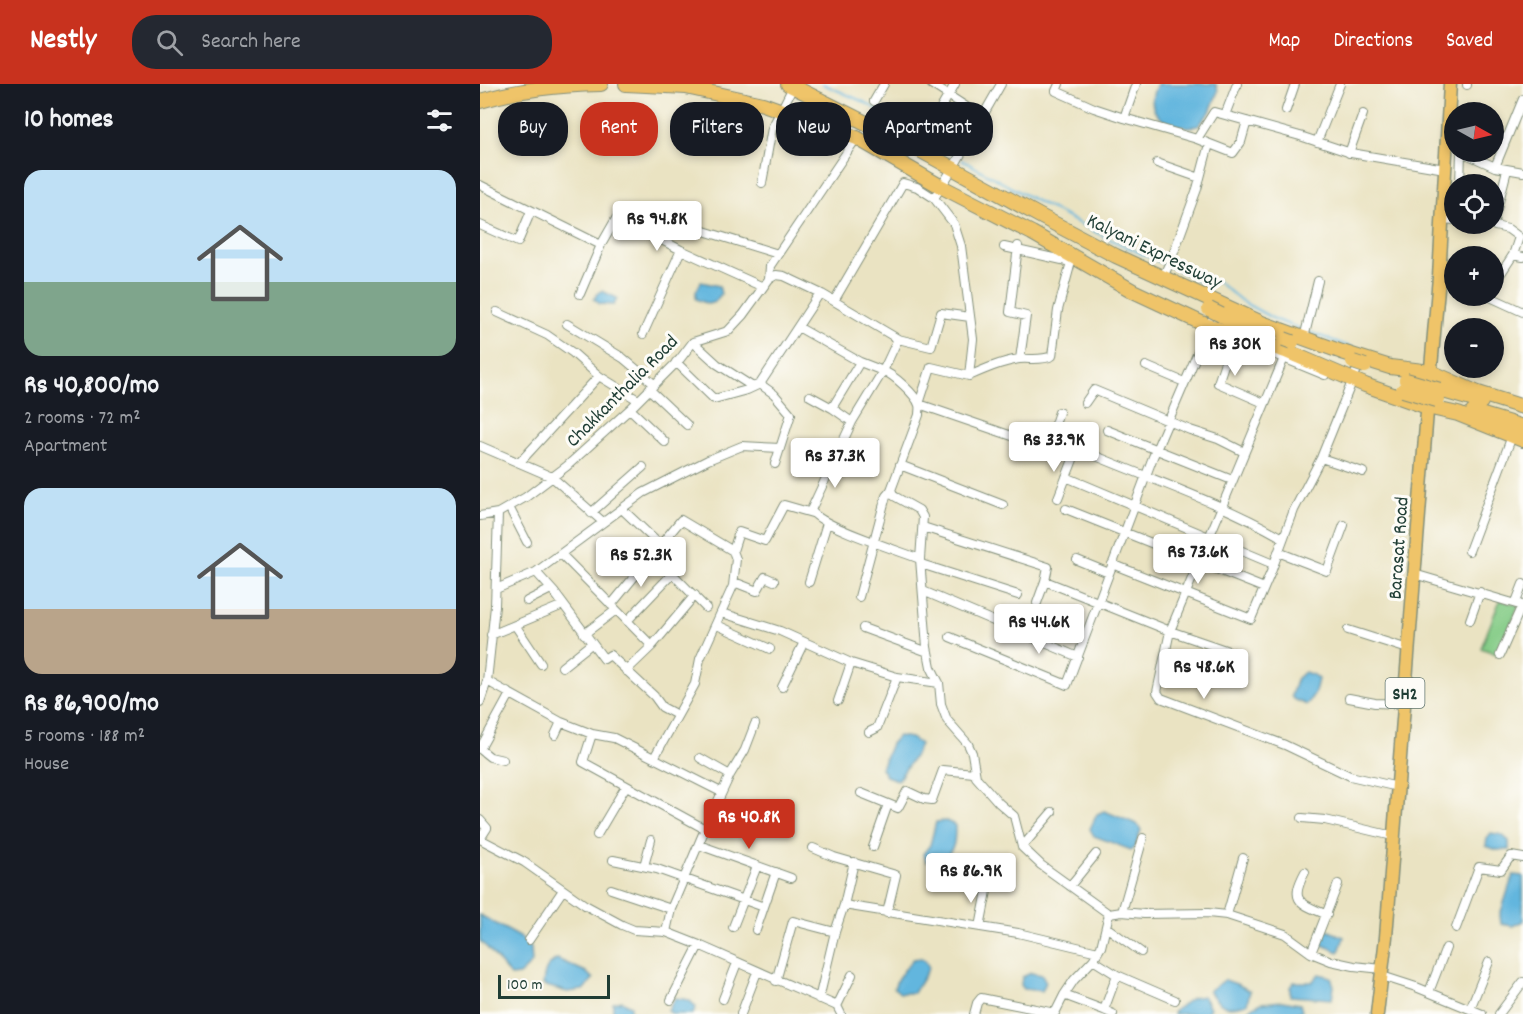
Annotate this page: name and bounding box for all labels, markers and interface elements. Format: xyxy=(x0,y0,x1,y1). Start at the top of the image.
search box xyxy=(132,15,552,69)
text: Nestly xyxy=(30,22,96,62)
icon: search xyxy=(153,26,186,59)
text: Search here xyxy=(201,27,301,58)
text: Map xyxy=(1269,27,1300,57)
text: Directions xyxy=(1333,27,1413,57)
text: Saved xyxy=(1446,27,1493,57)
text: 10 homes xyxy=(24,102,114,139)
chip: Buy xyxy=(498,102,568,156)
chip: Rent xyxy=(580,102,658,156)
chip: Filters xyxy=(670,102,764,156)
chip: New xyxy=(776,102,851,156)
chip: Apartment xyxy=(863,102,993,156)
north arrow xyxy=(1444,102,1504,162)
map controls xyxy=(1444,102,1504,378)
icon: filters xyxy=(423,104,456,137)
button: locate xyxy=(1444,174,1504,234)
pin: Rs 94.8K xyxy=(595,201,719,252)
text: Rs 94.8K xyxy=(627,206,687,234)
street label: Kalyani Expressway xyxy=(1081,208,1227,298)
icon: home xyxy=(186,209,294,317)
button: + xyxy=(1444,246,1504,306)
button: − xyxy=(1444,318,1504,378)
pin: Rs 30K xyxy=(1186,326,1284,377)
street label: Chakkanthalia Road xyxy=(560,329,686,455)
text: Rs 30K xyxy=(1209,331,1261,359)
text: Rs 40,800/mo xyxy=(24,368,159,405)
text: 2 rooms · 72 m² xyxy=(24,405,140,433)
pin: Rs 33.9K xyxy=(992,422,1116,473)
text: Rs 33.9K xyxy=(1023,427,1085,455)
text: Apartment xyxy=(24,433,107,461)
pin: Rs 37.3K xyxy=(773,438,897,489)
text: Rs 37.3K xyxy=(805,443,865,471)
street label: Barasat Road xyxy=(1382,496,1418,600)
icon: home xyxy=(186,527,294,635)
pin: Rs 73.6K xyxy=(1136,534,1260,585)
pin: Rs 52.3K xyxy=(579,537,703,588)
text: Rs 73.6K xyxy=(1167,539,1229,567)
text: Rs 52.3K xyxy=(610,542,672,570)
pin: Rs 44.6K xyxy=(977,604,1101,655)
text: Rs 44.6K xyxy=(1008,609,1070,637)
pin: Rs 48.6K xyxy=(1142,649,1266,700)
text: Rs 48.6K xyxy=(1173,654,1235,682)
road number: SH2 xyxy=(1386,678,1424,708)
text: Rs 86,900/mo xyxy=(24,686,159,723)
text: 5 rooms · 188 m² xyxy=(24,723,145,751)
text: House xyxy=(24,751,69,779)
pin: Rs 40.8K xyxy=(687,799,811,850)
text: Rs 40.8K xyxy=(718,804,780,832)
pin: Rs 86.9K xyxy=(909,853,1033,904)
text: Rs 86.9K xyxy=(940,858,1002,886)
scale bar xyxy=(498,972,610,1000)
text: 100 m xyxy=(507,974,543,997)

